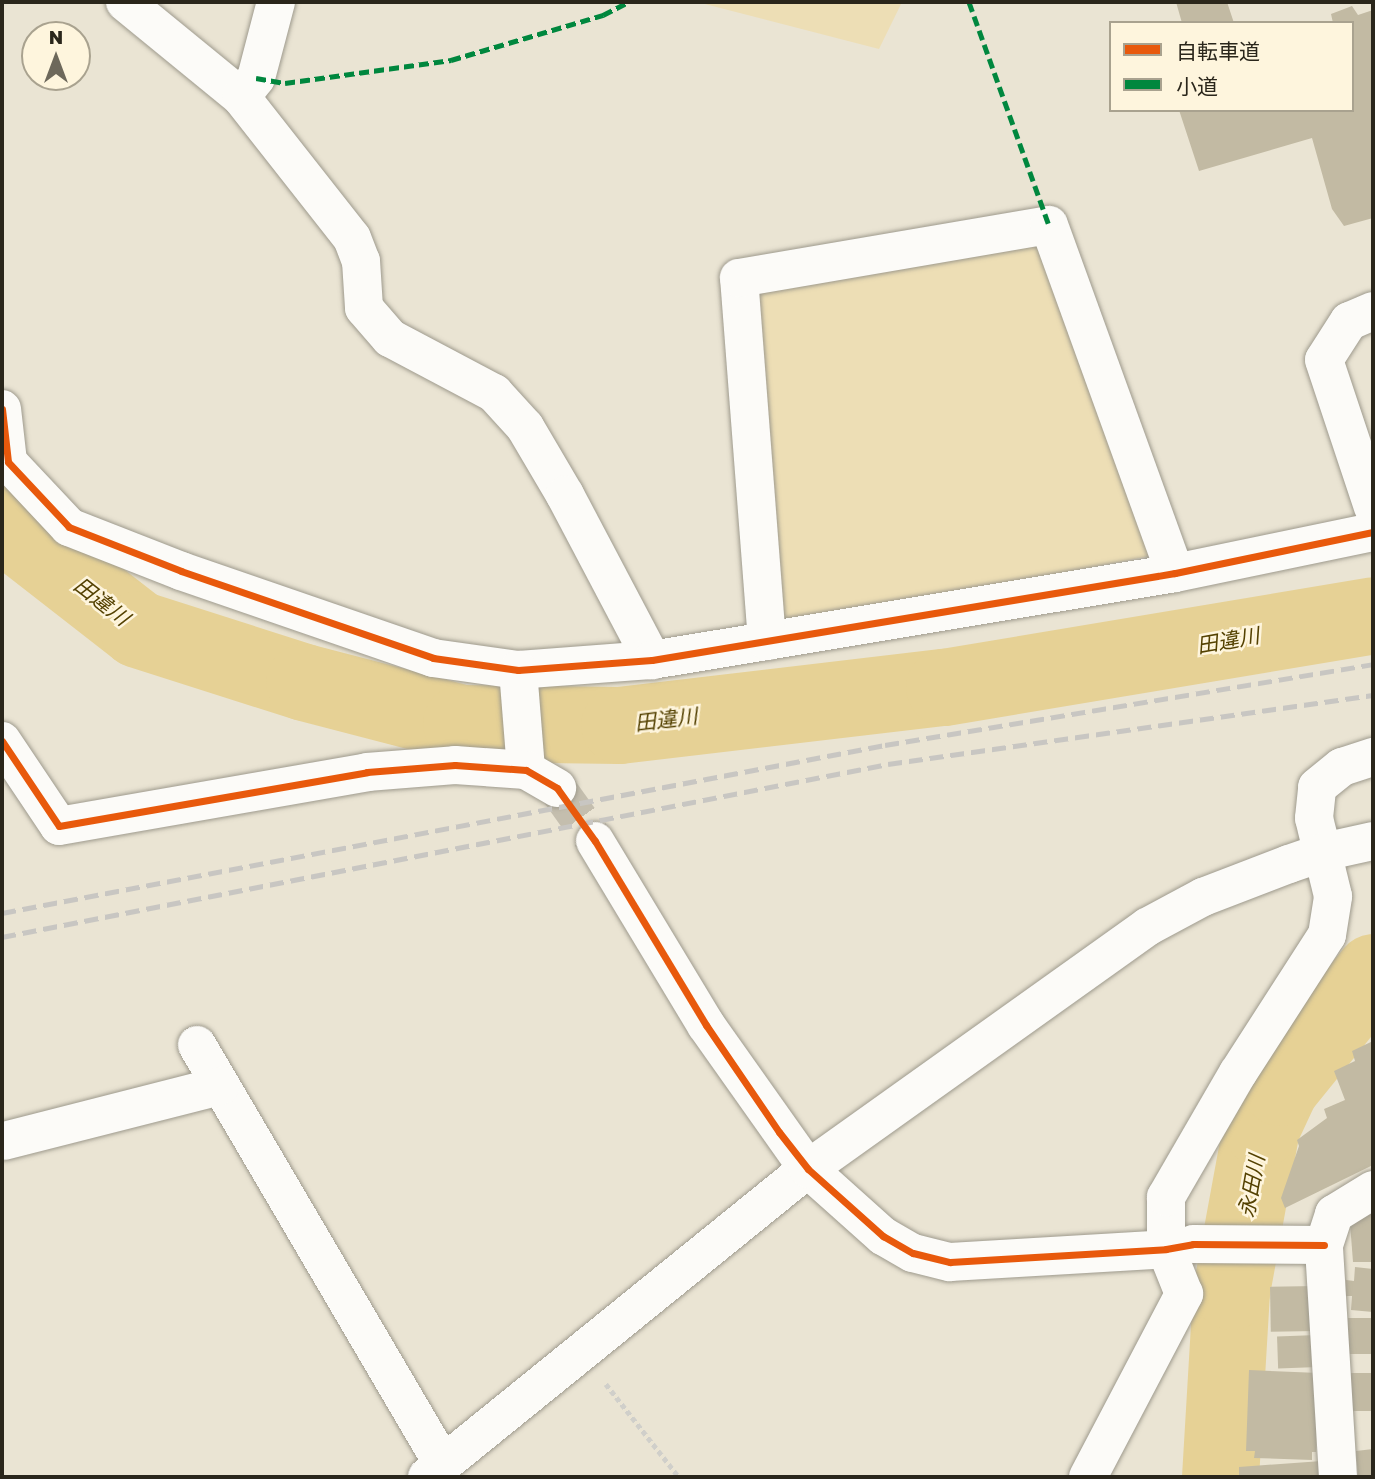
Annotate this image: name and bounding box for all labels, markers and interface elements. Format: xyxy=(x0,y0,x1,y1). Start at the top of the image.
north arrow xyxy=(21,21,91,91)
legend xyxy=(1109,21,1354,112)
text: N xyxy=(49,25,63,48)
text: 自転車道 xyxy=(1176,38,1260,64)
text: 小道 xyxy=(1176,73,1218,99)
water label: 田違川 xyxy=(69,572,135,630)
water label: 田違川 xyxy=(1195,622,1261,658)
water label: 田違川 xyxy=(633,703,699,735)
water label: 永田川 xyxy=(1233,1153,1269,1219)

